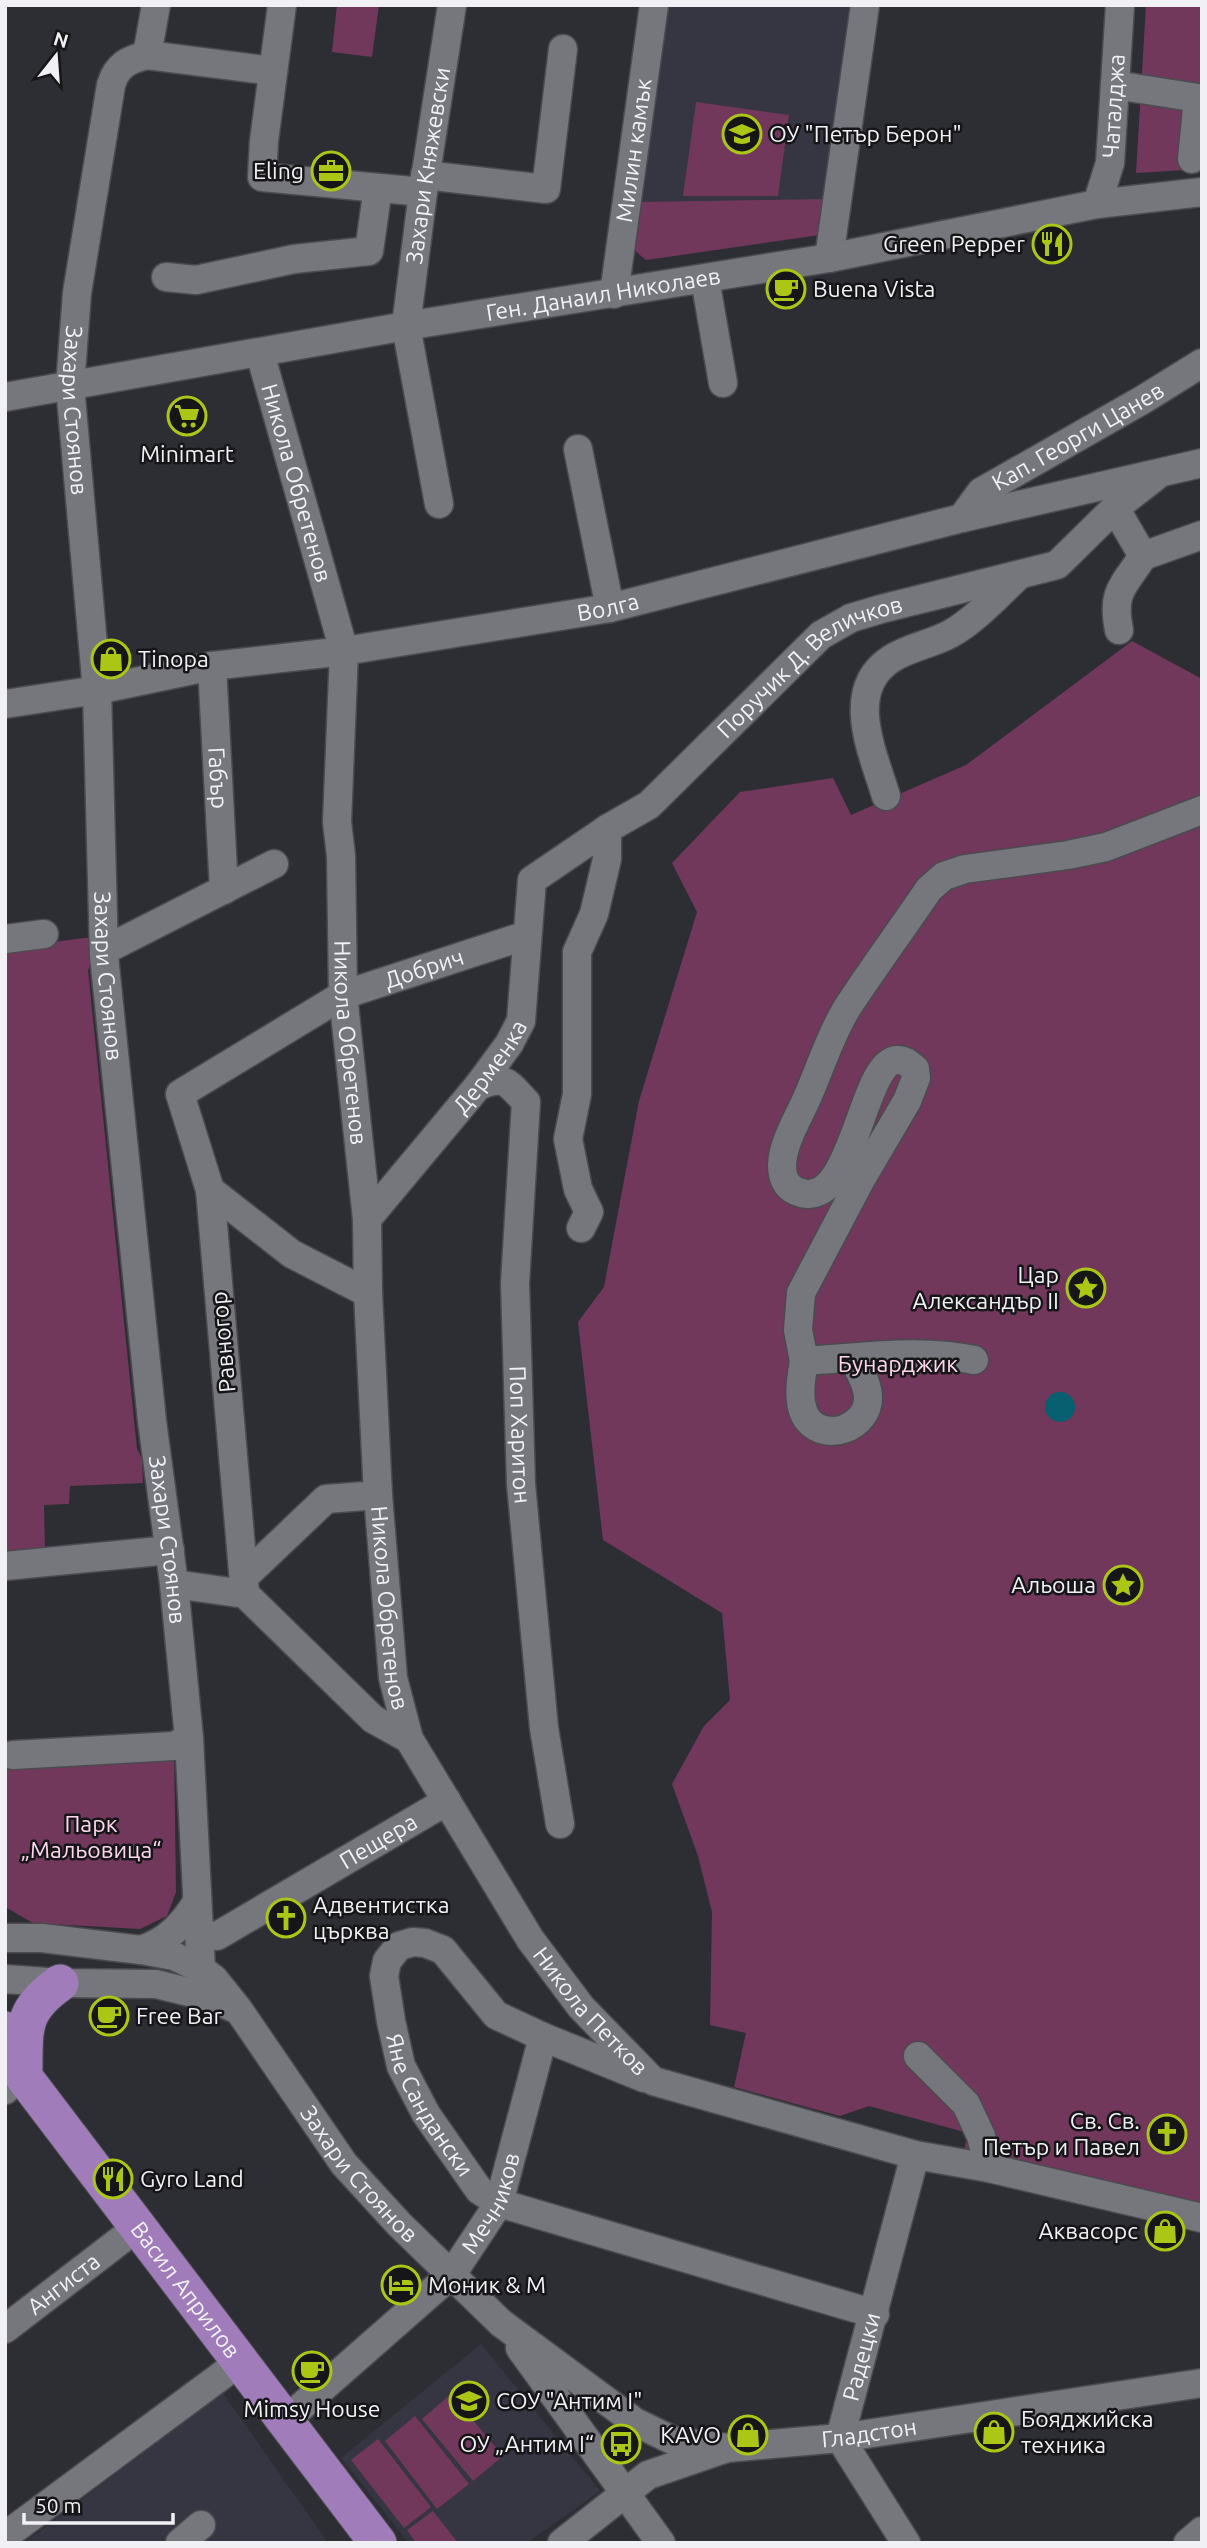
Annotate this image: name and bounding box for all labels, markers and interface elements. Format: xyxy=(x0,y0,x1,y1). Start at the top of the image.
north arrow xyxy=(21,21,91,91)
text: N xyxy=(51,27,71,52)
street label: Чаталджа xyxy=(1097,53,1129,159)
street label: Захари Княжевски xyxy=(401,65,454,265)
street label: Милин камък xyxy=(611,77,656,224)
school or university icon: ОУ "Петър Берон" xyxy=(721,113,763,155)
place label: ОУ "Петър Берон" xyxy=(769,121,962,146)
office icon: Eling xyxy=(310,150,352,192)
place label: Eling xyxy=(253,158,304,183)
restaurant icon: Green Pepper xyxy=(1031,223,1073,265)
place label: Green Pepper xyxy=(883,231,1025,256)
street label: Ген. Данаил Николаев xyxy=(484,263,722,325)
cafe icon: Buena Vista xyxy=(765,268,807,310)
place label: Buena Vista xyxy=(813,276,935,301)
street label: Захари Стоянов xyxy=(58,325,93,496)
street label: Кап. Георги Цанев xyxy=(987,377,1168,495)
street label: Никола Обретенов xyxy=(257,381,337,585)
supermarket icon: Minimart xyxy=(166,395,208,437)
place label: Minimart xyxy=(140,441,234,466)
street label: Волга xyxy=(575,588,642,625)
street label: Поручик Д. Величков xyxy=(712,591,905,743)
shop icon: Tinopa xyxy=(90,638,132,680)
place label: Tinopa xyxy=(138,646,209,671)
street label: Габър xyxy=(204,746,233,809)
street label: Захари Стоянов xyxy=(90,891,128,1062)
street label: Никола Обретенов xyxy=(330,940,372,1146)
street label: Добрич xyxy=(381,943,467,993)
street label: Дерменка xyxy=(448,1016,531,1118)
place label: Цар Александър II xyxy=(912,1262,1059,1313)
place icon: Цар Александър II xyxy=(1065,1267,1107,1309)
street label: Равногор xyxy=(206,1291,239,1394)
park label: Бунарджик xyxy=(838,1351,958,1376)
street label: Поп Харитон xyxy=(505,1365,536,1505)
street label: Захари Стоянов xyxy=(145,1454,191,1625)
street label: Никола Обретенов xyxy=(367,1505,414,1712)
place icon: Альоша xyxy=(1102,1564,1144,1606)
place label: Альоша xyxy=(1011,1572,1096,1597)
street label: Пещера xyxy=(335,1809,421,1873)
park label: Парк „Мальовица“ xyxy=(21,1811,161,1862)
place label: Адвентистка църква xyxy=(313,1892,450,1943)
church icon: Адвентистка църква xyxy=(265,1897,307,1939)
street label: Никола Петков xyxy=(529,1942,653,2080)
cafe icon: Free Bar xyxy=(88,1995,130,2037)
place label: Free Bar xyxy=(136,2003,222,2028)
street label: Яне Сандански xyxy=(382,2031,478,2181)
street label: Захари Стоянов xyxy=(296,2101,423,2247)
place label: Св. Св. Петър и Павел xyxy=(983,2108,1140,2159)
church icon: Св. Св. Петър и Павел xyxy=(1146,2113,1188,2155)
street label: Мечников xyxy=(456,2150,524,2258)
restaurant icon: Gyro Land xyxy=(92,2158,134,2200)
place label: Gyro Land xyxy=(140,2166,244,2191)
shop icon: Аквасорс xyxy=(1144,2210,1186,2252)
street label: Васил Априлов xyxy=(126,2217,246,2363)
place label: Аквасорс xyxy=(1038,2218,1138,2243)
street label: Ангиста xyxy=(22,2248,104,2319)
hotel icon: Моник & М xyxy=(380,2264,422,2306)
place label: Моник & М xyxy=(428,2272,546,2297)
street label: Радецки xyxy=(837,2310,885,2404)
cafe icon: Mimsy House xyxy=(291,2350,333,2392)
school or university icon: СОУ "Антим I" xyxy=(448,2380,490,2422)
place label: СОУ "Антим I" xyxy=(496,2388,642,2413)
place label: Mimsy House xyxy=(243,2396,381,2421)
place label: Бояджийска техника xyxy=(1021,2406,1154,2457)
shop icon: Бояджийска техника xyxy=(973,2411,1015,2453)
shop icon: KAVO xyxy=(727,2414,769,2456)
street label: Гладстон xyxy=(820,2414,918,2452)
place label: KAVO xyxy=(660,2422,721,2447)
bus stop icon: ОУ „Антим I“ xyxy=(600,2423,642,2465)
place label: ОУ „Антим I“ xyxy=(459,2431,594,2456)
scale bar xyxy=(24,2482,173,2526)
text: 50 m xyxy=(35,2493,82,2517)

